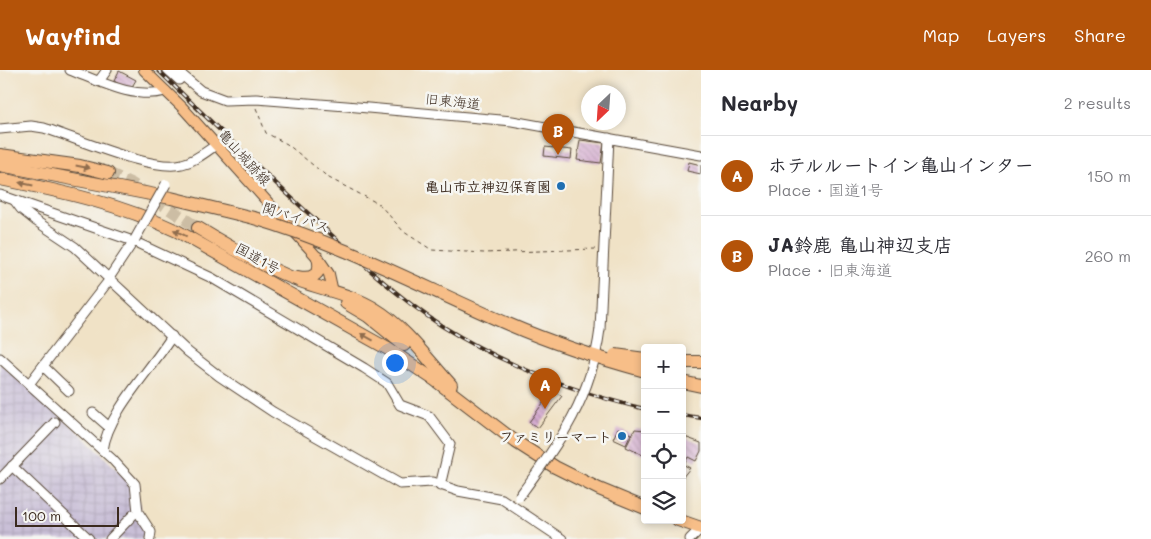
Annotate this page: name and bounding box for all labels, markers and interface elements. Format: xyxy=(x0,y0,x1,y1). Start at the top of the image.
text: Wayfind xyxy=(25,20,121,51)
text: Map xyxy=(923,23,959,47)
text: Layers xyxy=(987,23,1046,47)
text: Share xyxy=(1074,23,1126,47)
north arrow xyxy=(581,85,626,130)
street label: 旧東海道 xyxy=(424,89,482,113)
text: Nearby xyxy=(721,89,798,116)
text: 2 results xyxy=(1064,92,1131,113)
pin: B xyxy=(542,114,574,155)
street label: 亀山城跡線 xyxy=(215,125,275,189)
text: ホテルルートイン亀山インター xyxy=(768,152,1034,177)
one-way arrow xyxy=(75,163,90,171)
text: A xyxy=(731,165,743,186)
text: 150 m xyxy=(1087,165,1131,186)
place label: 亀山市立神辺保育園 xyxy=(425,177,551,196)
text: Place · 国道1号 xyxy=(768,179,883,200)
one-way arrow xyxy=(18,180,34,188)
marker: 亀山市立神辺保育園 xyxy=(555,180,567,192)
street label: 関バイパス xyxy=(260,197,332,237)
one-way arrow xyxy=(173,229,188,237)
text: JA鈴鹿 亀山神辺支店 xyxy=(768,232,953,257)
street label: 国道1号 xyxy=(232,238,284,278)
text: B xyxy=(732,245,742,266)
text: 260 m xyxy=(1085,245,1131,266)
text: Place · 旧東海道 xyxy=(768,259,892,280)
one-way arrow xyxy=(360,332,373,341)
map controls xyxy=(641,344,686,524)
button: + xyxy=(641,344,686,389)
your location xyxy=(382,350,408,376)
pin: A xyxy=(529,368,561,409)
button: − xyxy=(641,389,686,434)
place label: ファミリーマート xyxy=(499,427,612,446)
marker: ファミリーマート xyxy=(616,430,628,442)
button: locate xyxy=(641,434,686,479)
button: layers xyxy=(641,479,686,524)
scale bar xyxy=(15,504,119,527)
text: 100 m xyxy=(22,506,61,525)

